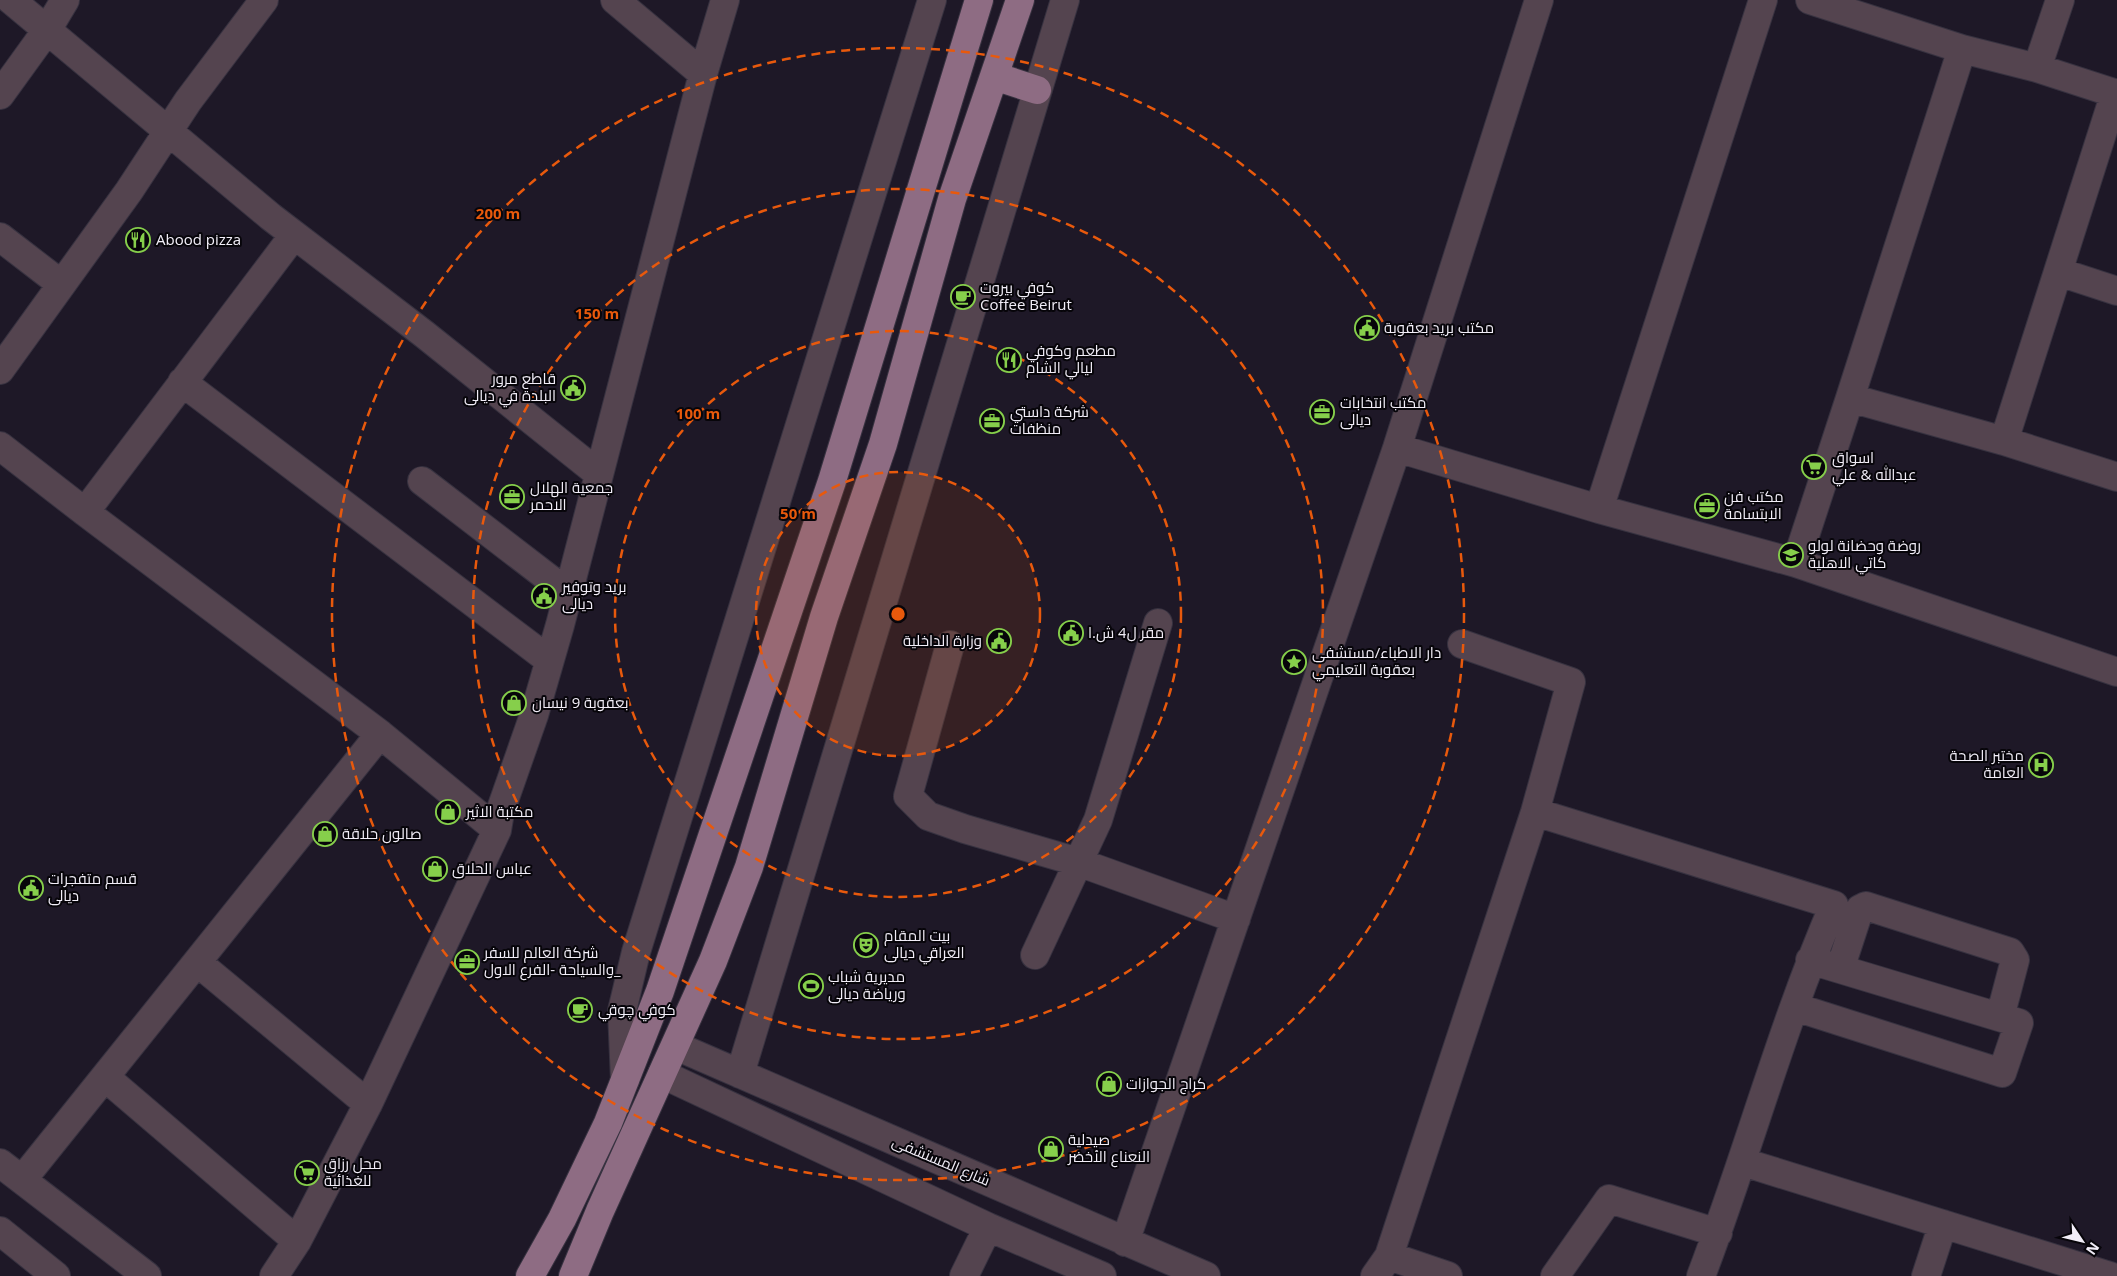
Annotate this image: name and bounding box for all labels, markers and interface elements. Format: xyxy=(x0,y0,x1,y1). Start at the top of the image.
text: 200 m xyxy=(476,203,520,223)
restaurant icon: Abood pizza xyxy=(125,227,151,253)
place label: Abood pizza xyxy=(156,229,241,249)
place label: كوفي بيروت Coffee Beirut xyxy=(980,277,1072,314)
cafe icon: كوفي بيروت Coffee Beirut xyxy=(950,284,976,310)
text: 150 m xyxy=(575,303,619,323)
public building icon: مكتب بريد بعقوبة xyxy=(1354,315,1380,341)
place label: مكتب بريد بعقوبة xyxy=(1384,317,1494,337)
place label: مطعم وكوفي ليالي الشام xyxy=(1026,340,1116,380)
restaurant icon: مطعم وكوفي ليالي الشام xyxy=(996,347,1022,373)
place label: قاطع مرور البلدة في ديالى xyxy=(464,368,556,408)
public building icon: قاطع مرور البلدة في ديالى xyxy=(560,375,586,401)
place label: مكتب انتخابات ديالى xyxy=(1340,392,1426,430)
office icon: مكتب انتخابات ديالى xyxy=(1309,399,1335,425)
place label: شركة داستي منظفات xyxy=(1010,401,1089,438)
text: 100 m xyxy=(676,403,720,423)
office icon: شركة داستي منظفات xyxy=(979,408,1005,434)
place label: اسواق عبدالله & علي xyxy=(1832,447,1917,487)
supermarket icon: اسواق عبدالله & علي xyxy=(1801,454,1827,480)
place label: جمعية الهلال الاحمر xyxy=(529,477,613,514)
office icon: جمعية الهلال الاحمر xyxy=(499,484,525,510)
place label: مكتب فن الابتسامة xyxy=(1724,486,1784,523)
office icon: مكتب فن الابتسامة xyxy=(1694,493,1720,519)
text: 50 m xyxy=(780,503,816,523)
place label: روضة وحضانة لولو كاتي الاهلية xyxy=(1808,535,1921,575)
school or university icon: روضة وحضانة لولو كاتي الاهلية xyxy=(1778,542,1804,568)
place label: بريد وتوفير ديالى xyxy=(561,576,627,614)
public building icon: بريد وتوفير ديالى xyxy=(531,583,557,609)
centre of rings xyxy=(889,605,907,623)
public building icon: مقر ل4 ش.ا xyxy=(1058,620,1084,646)
place label: مقر ل4 ش.ا xyxy=(1088,622,1164,643)
public building icon: وزارة الداخلية xyxy=(986,628,1012,654)
place label: وزارة الداخلية xyxy=(903,630,982,650)
place label: دار الاطباء/مستشفى بعقوبة التعليمي xyxy=(1312,642,1441,682)
place icon: دار الاطباء/مستشفى بعقوبة التعليمي xyxy=(1281,649,1307,675)
shop icon: بعقوبة 9 نيسان xyxy=(501,690,527,716)
place label: بعقوبة 9 نيسان xyxy=(532,692,629,713)
place label: مختبر الصحة العامة xyxy=(1949,745,2024,782)
hospital icon: مختبر الصحة العامة xyxy=(2028,752,2054,778)
shop icon: مكتبة الاثير xyxy=(435,799,461,825)
place label: مكتبة الاثير xyxy=(465,801,534,821)
shop icon: صالون حلاقة xyxy=(312,821,338,847)
place label: صالون حلاقة xyxy=(342,823,422,844)
shop icon: عباس الحلاق xyxy=(422,856,448,882)
place label: عباس الحلاق xyxy=(452,858,532,879)
place label: قسم متفجرات ديالى xyxy=(48,868,137,906)
public building icon: قسم متفجرات ديالى xyxy=(18,875,44,901)
place label: بيت المقام العراقي ديالى xyxy=(884,925,965,965)
theatre icon: بيت المقام العراقي ديالى xyxy=(853,932,879,958)
place label: شركة العالم للسفر والسياحة -الفرع الاول_ xyxy=(483,942,621,981)
office icon: شركة العالم للسفر والسياحة -الفرع الاول_ xyxy=(454,949,480,975)
place label: مديرية شباب ورياضة ديالى xyxy=(828,966,906,1004)
sports icon: مديرية شباب ورياضة ديالى xyxy=(798,973,824,999)
cafe icon: كوفي چوقي xyxy=(567,997,593,1023)
place label: كوفي چوقي xyxy=(598,999,676,1022)
shop icon: كراج الجوازات xyxy=(1096,1071,1122,1097)
place label: كراج الجوازات xyxy=(1126,1073,1206,1095)
place label: صيدلية النعناع الأخضر xyxy=(1067,1129,1150,1168)
street label: شارع المستشفى xyxy=(889,1130,993,1192)
shop icon: صيدلية النعناع الأخضر xyxy=(1038,1136,1064,1162)
place label: محل رزاق للغذائية xyxy=(324,1153,382,1190)
supermarket icon: محل رزاق للغذائية xyxy=(294,1160,320,1186)
north arrow xyxy=(2057,1216,2107,1266)
text: N xyxy=(2082,1239,2104,1259)

